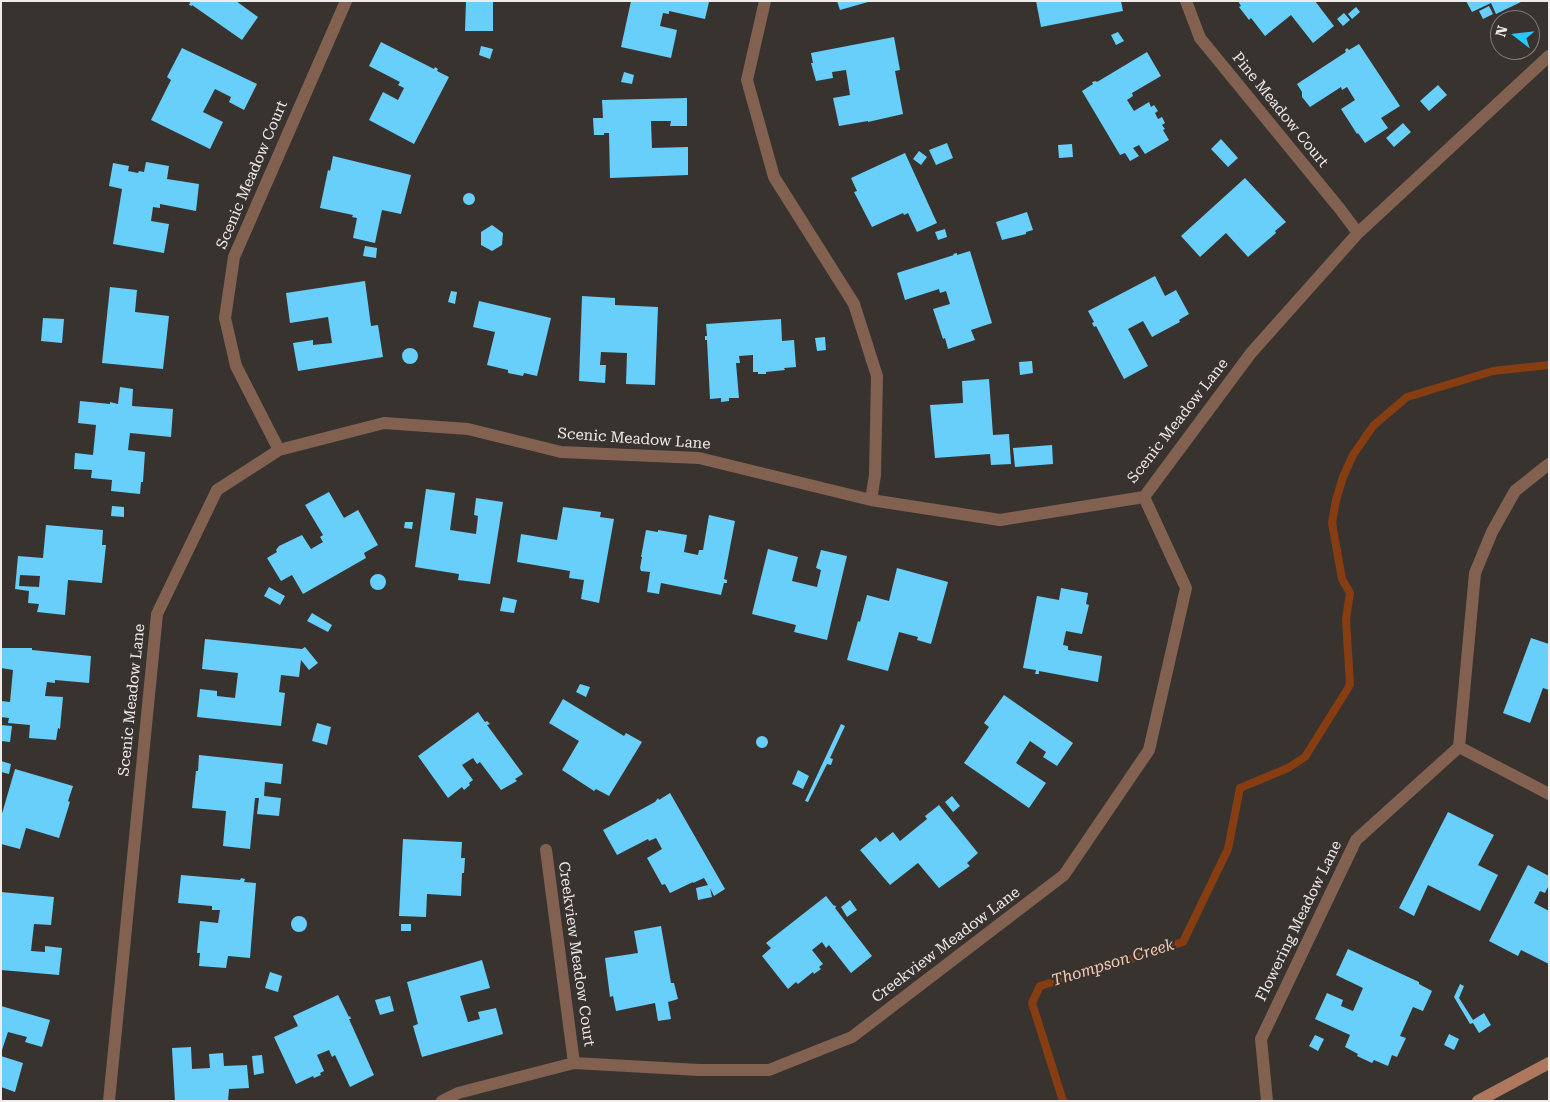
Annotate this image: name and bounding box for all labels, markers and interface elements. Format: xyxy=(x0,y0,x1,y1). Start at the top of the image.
north arrow xyxy=(1490,10,1540,60)
text: N xyxy=(1492,24,1511,39)
street label: Pine Meadow Court xyxy=(1228,49,1332,171)
street label: Scenic Meadow Court xyxy=(213,98,291,252)
street label: Scenic Meadow Lane xyxy=(1124,355,1232,487)
street label: Scenic Meadow Lane xyxy=(557,425,711,453)
street label: Scenic Meadow Lane xyxy=(115,623,149,777)
street label: Flowering Meadow Lane xyxy=(1252,838,1346,1004)
street label: Creekview Meadow Court xyxy=(554,860,598,1048)
street label: Creekview Meadow Lane xyxy=(868,883,1024,1007)
water label: Thompson Creek xyxy=(1049,935,1177,991)

